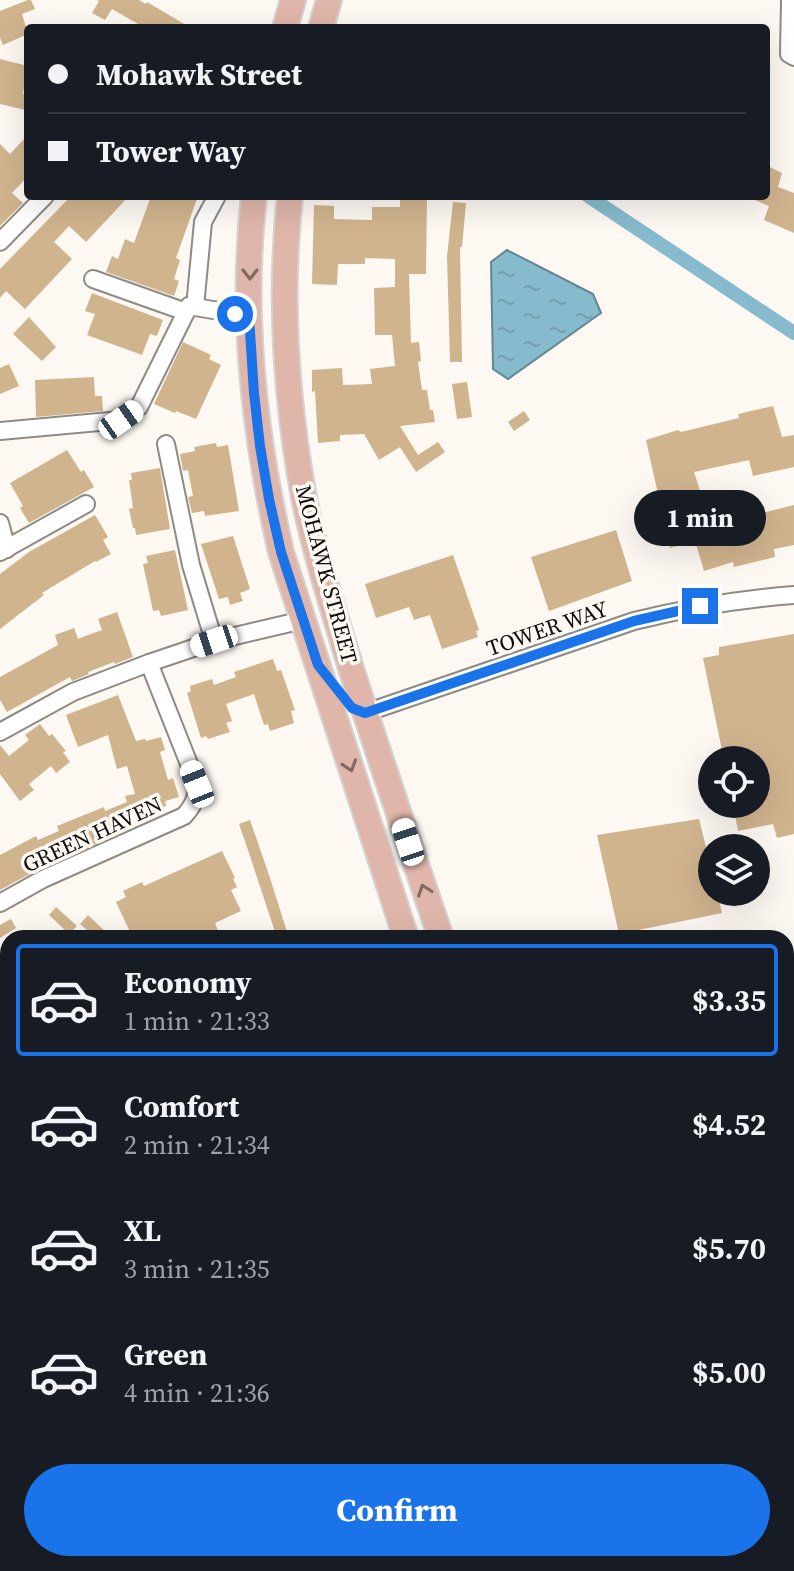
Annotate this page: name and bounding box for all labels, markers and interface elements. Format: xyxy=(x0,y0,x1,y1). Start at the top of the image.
text: Mohawk Street xyxy=(96,54,302,95)
text: Tower Way xyxy=(96,131,246,172)
one-way arrow xyxy=(241,268,258,281)
route start xyxy=(217,296,253,332)
car xyxy=(94,396,148,444)
street label: MOHAWK STREET xyxy=(289,481,365,667)
callout: 1 min xyxy=(634,490,766,546)
text: 1 min xyxy=(666,500,734,536)
route end xyxy=(682,588,718,624)
street label: TOWER WAY xyxy=(482,593,612,663)
car xyxy=(187,622,241,660)
map controls xyxy=(698,746,770,906)
button: locate xyxy=(698,746,770,818)
car xyxy=(177,757,217,811)
one-way arrow xyxy=(341,759,357,773)
street label: GREEN HAVEN xyxy=(17,789,167,879)
car xyxy=(389,815,427,869)
button: layers xyxy=(698,834,770,906)
one-way arrow xyxy=(418,883,434,897)
text: Economy xyxy=(124,962,252,1003)
icon: car xyxy=(28,964,100,1036)
text: $3.35 xyxy=(692,980,766,1021)
text: 1 min · 21:33 xyxy=(124,1003,270,1039)
text: Comfort xyxy=(124,1086,239,1127)
icon: car xyxy=(28,1088,100,1160)
text: $4.52 xyxy=(692,1104,766,1145)
text: 2 min · 21:34 xyxy=(124,1127,270,1163)
text: XL xyxy=(124,1210,161,1251)
icon: car xyxy=(28,1212,100,1284)
text: $5.70 xyxy=(692,1228,766,1269)
text: 3 min · 21:35 xyxy=(124,1251,270,1287)
text: Green xyxy=(124,1334,207,1375)
icon: car xyxy=(28,1336,100,1408)
text: $5.00 xyxy=(692,1352,766,1393)
text: 4 min · 21:36 xyxy=(124,1375,270,1411)
button: Confirm xyxy=(24,1464,770,1556)

